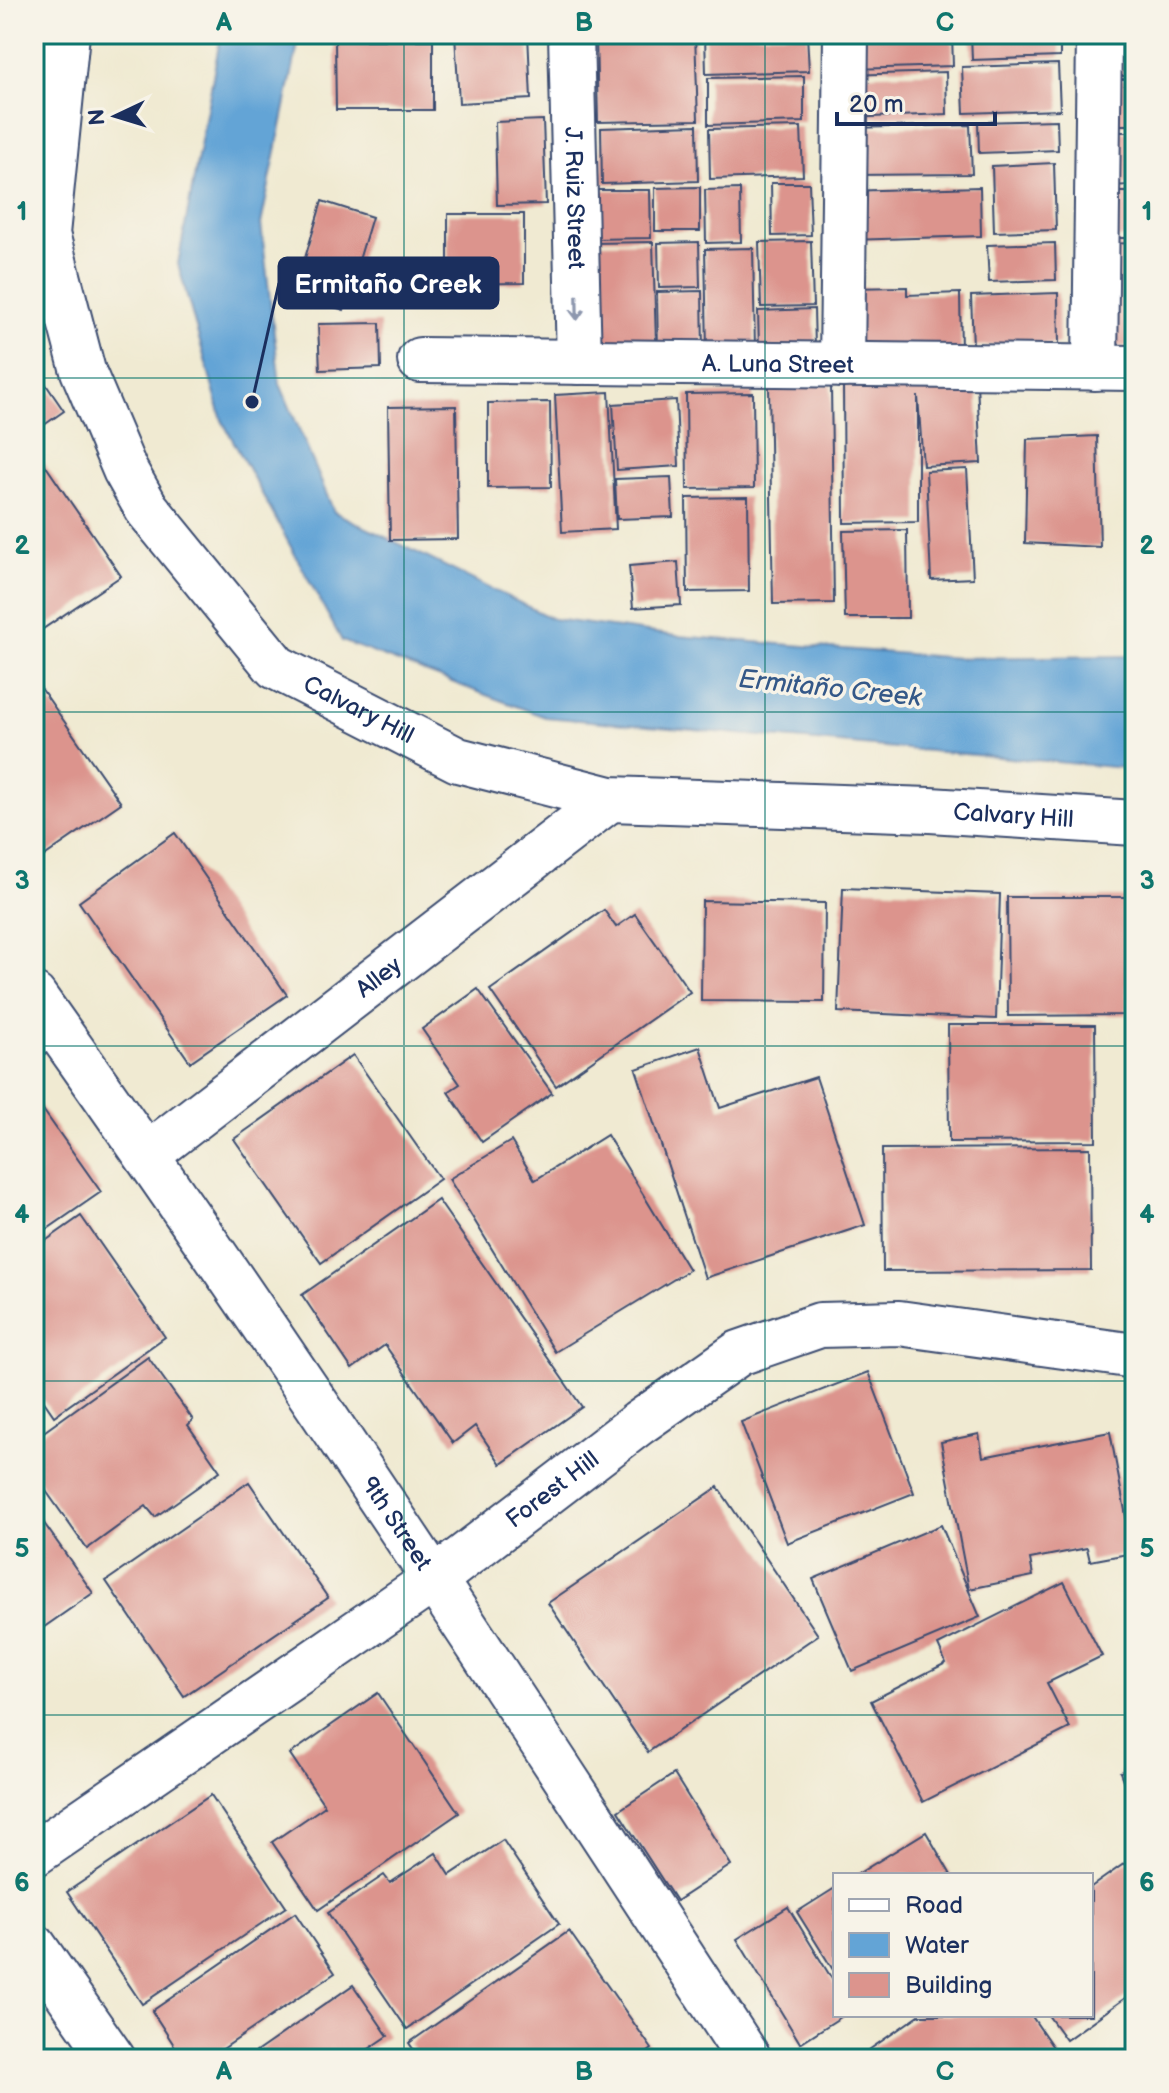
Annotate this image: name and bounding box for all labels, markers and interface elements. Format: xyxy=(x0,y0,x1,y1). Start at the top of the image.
text: A xyxy=(215,8,232,39)
text: B xyxy=(575,8,593,39)
text: C xyxy=(936,8,954,39)
north arrow xyxy=(76,76,156,156)
scale bar xyxy=(837,76,995,126)
text: 20 m xyxy=(849,90,904,119)
text: N xyxy=(84,108,112,126)
street label: J. Ruiz Street xyxy=(559,126,591,270)
text: 1 xyxy=(17,197,27,228)
text: 1 xyxy=(1142,197,1152,228)
callout: Ermitaño Creek xyxy=(279,258,498,308)
text: Ermitaño Creek xyxy=(294,270,482,301)
one-way arrow xyxy=(570,294,585,321)
street label: A. Luna Street xyxy=(702,349,855,379)
text: 2 xyxy=(14,531,30,562)
text: 2 xyxy=(1139,531,1155,562)
water label: Ermitaño Creek xyxy=(737,664,924,714)
street label: Calvary Hill xyxy=(299,669,419,750)
street label: Calvary Hill xyxy=(952,797,1074,834)
text: 3 xyxy=(14,866,30,897)
text: 3 xyxy=(1139,866,1155,897)
street label: Alley xyxy=(350,950,407,1004)
text: 4 xyxy=(14,1200,30,1231)
text: 4 xyxy=(1139,1200,1155,1231)
street label: Forest Hill xyxy=(500,1444,605,1534)
street label: 9th Street xyxy=(355,1471,439,1576)
text: 5 xyxy=(14,1534,30,1565)
text: 5 xyxy=(1139,1534,1155,1565)
text: 6 xyxy=(14,1868,30,1899)
text: 6 xyxy=(1139,1868,1155,1899)
legend xyxy=(833,1873,1093,2017)
text: Road xyxy=(905,1891,963,1920)
text: Water xyxy=(905,1931,969,1960)
text: Building xyxy=(905,1971,992,2000)
text: A xyxy=(215,2057,232,2088)
text: B xyxy=(575,2057,593,2088)
text: C xyxy=(936,2057,954,2088)

